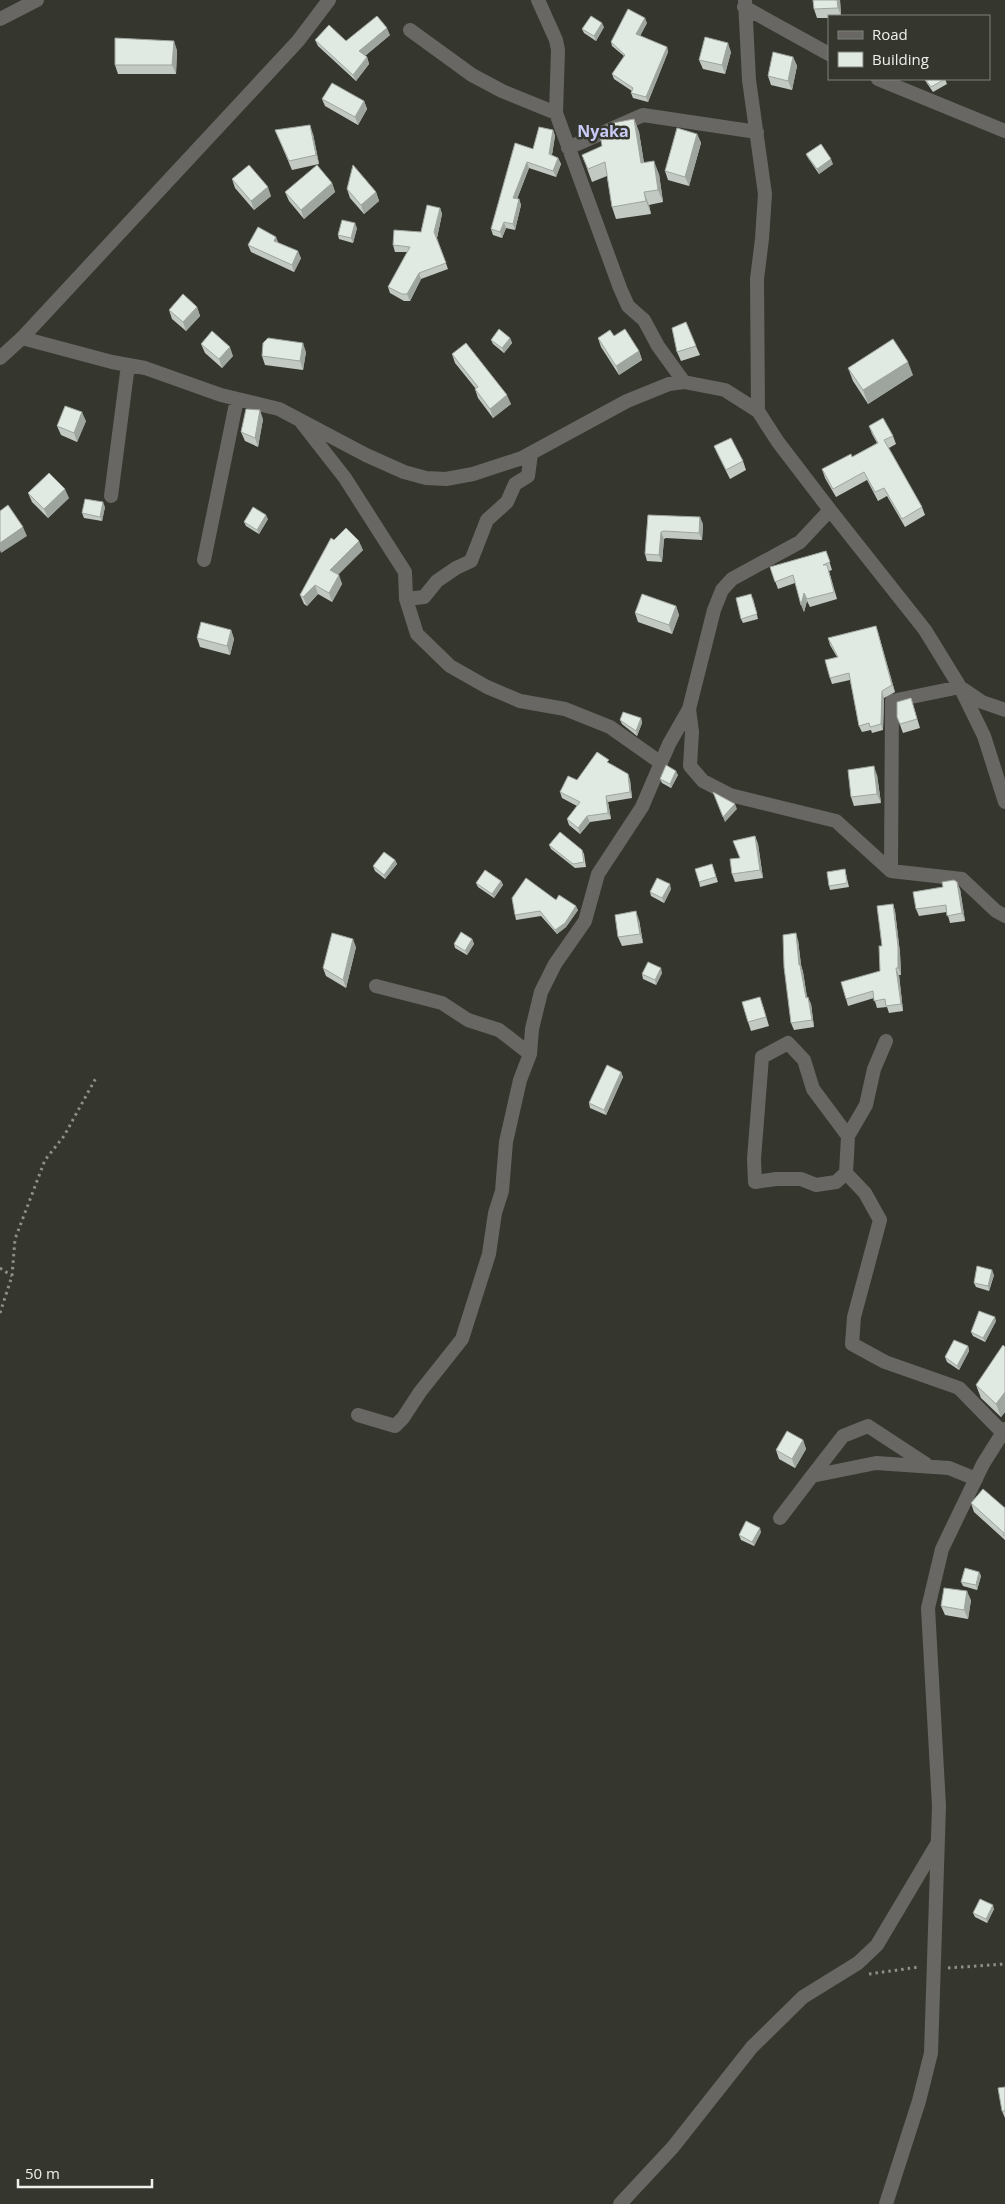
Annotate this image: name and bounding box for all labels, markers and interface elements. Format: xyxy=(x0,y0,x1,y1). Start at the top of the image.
legend xyxy=(828,15,990,80)
text: Road xyxy=(872,24,908,44)
text: Building xyxy=(872,49,929,69)
district label: Nyaka xyxy=(577,120,629,142)
scale bar xyxy=(18,2156,151,2188)
text: 50 m xyxy=(25,2163,60,2183)

